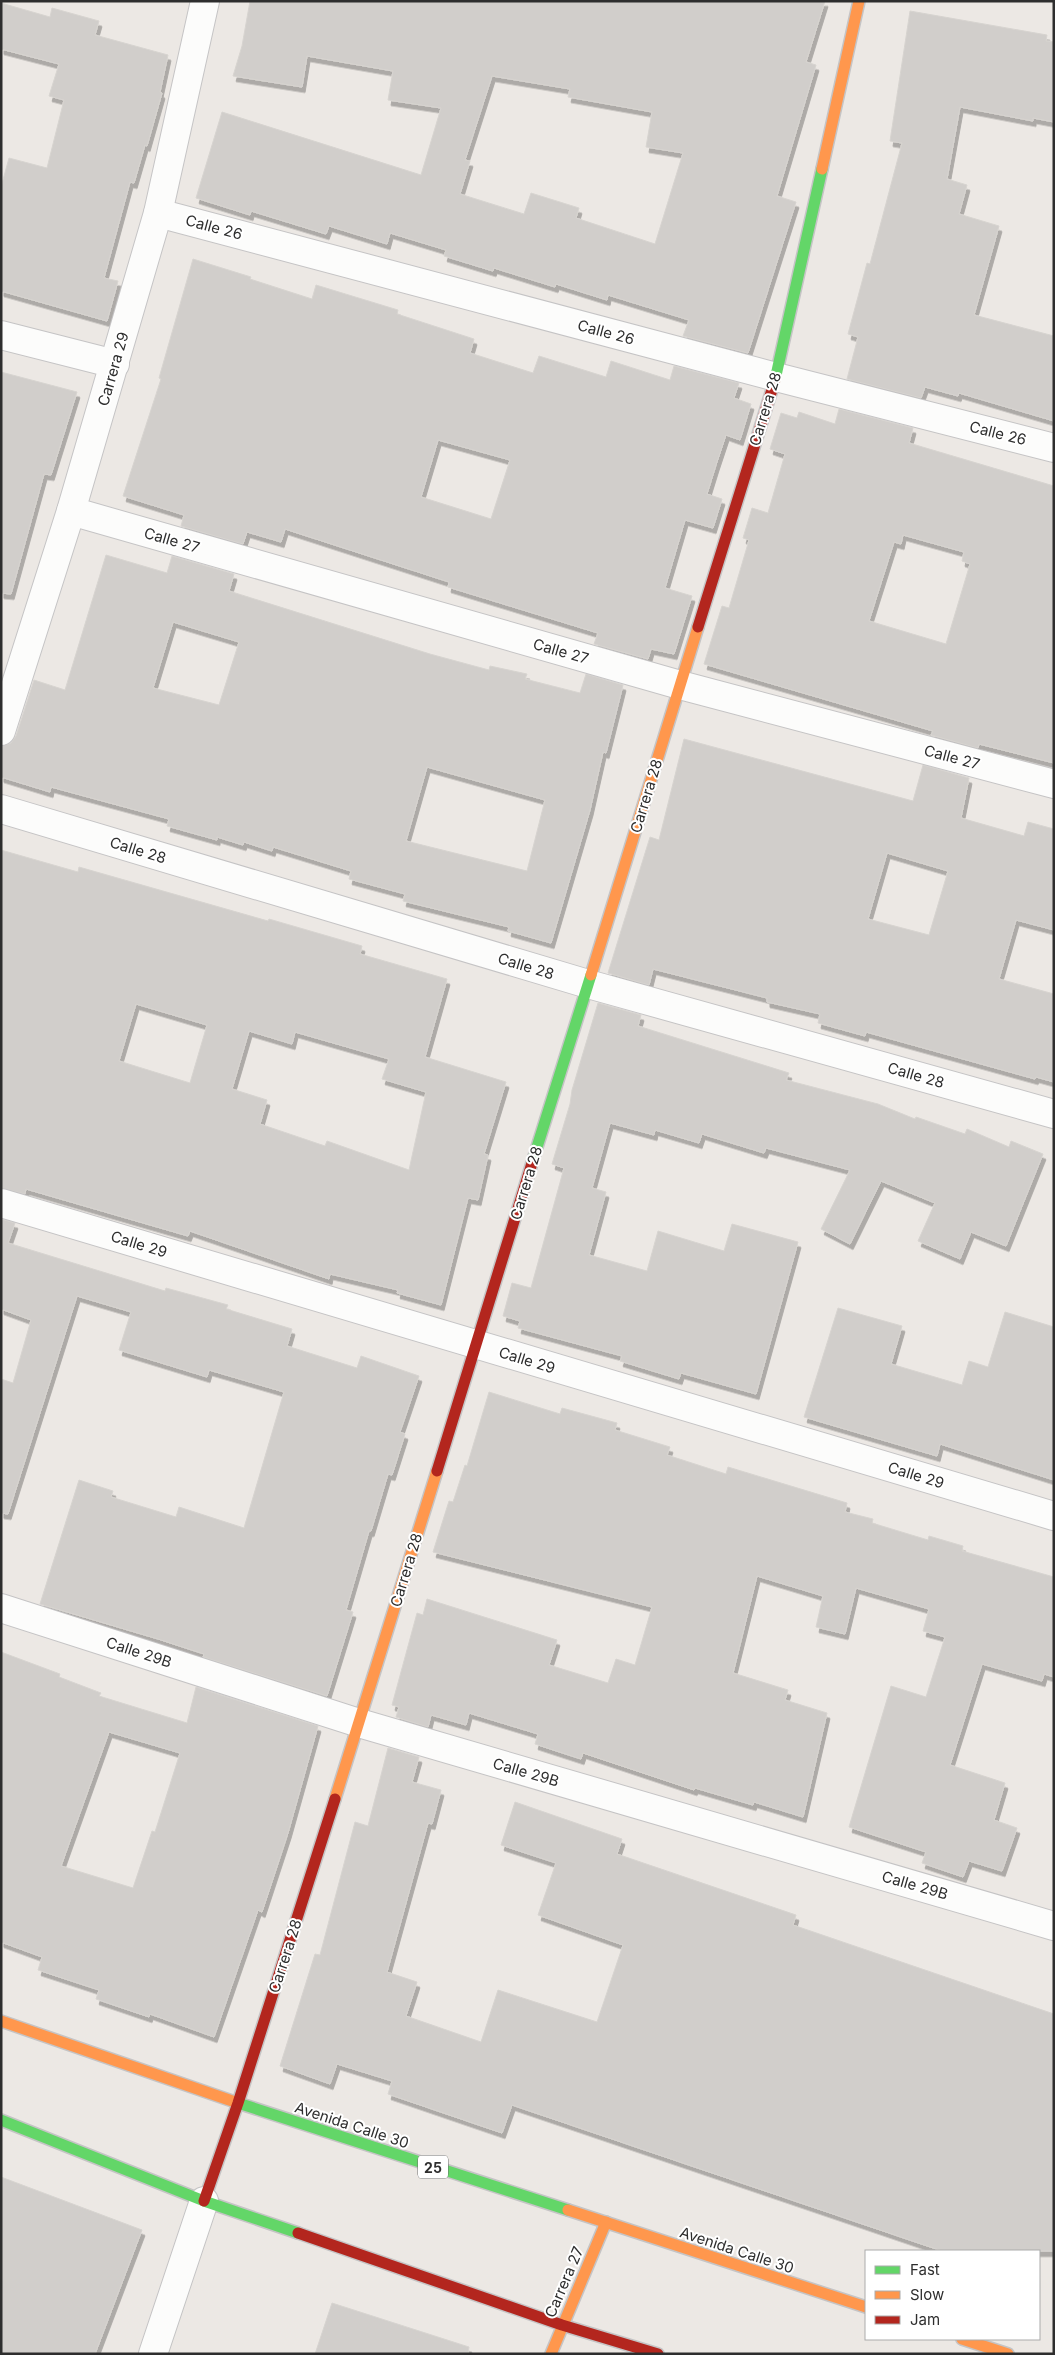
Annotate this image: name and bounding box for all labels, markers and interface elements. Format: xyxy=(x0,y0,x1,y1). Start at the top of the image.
street label: Calle 26 xyxy=(183,210,245,244)
street label: Calle 26 xyxy=(575,315,637,349)
street label: Carrera 29 xyxy=(93,330,133,408)
street label: Carrera 28 xyxy=(745,370,785,448)
street label: Calle 26 xyxy=(968,417,1028,449)
street label: Calle 27 xyxy=(142,523,202,557)
street label: Calle 27 xyxy=(531,634,591,668)
street label: Calle 27 xyxy=(922,740,982,774)
street label: Carrera 28 xyxy=(626,757,666,835)
street label: Calle 28 xyxy=(107,832,169,868)
street label: Calle 28 xyxy=(495,948,557,984)
street label: Calle 28 xyxy=(885,1058,947,1092)
street label: Carrera 28 xyxy=(506,1144,546,1222)
street label: Calle 29 xyxy=(108,1226,170,1262)
street label: Calle 29 xyxy=(496,1342,558,1378)
street label: Calle 29 xyxy=(885,1457,947,1493)
street label: Carrera 28 xyxy=(386,1531,426,1609)
street label: Calle 29B xyxy=(104,1632,174,1672)
street label: Calle 29B xyxy=(491,1754,561,1790)
street label: Calle 29B xyxy=(880,1867,950,1903)
street label: Carrera 28 xyxy=(264,1917,306,1995)
street label: Avenida Calle 30 xyxy=(293,2098,411,2152)
road number: 25 xyxy=(418,2156,448,2178)
street label: Avenida Calle 30 xyxy=(678,2223,796,2277)
street label: Carrera 27 xyxy=(541,2244,587,2320)
legend xyxy=(865,2250,1040,2340)
text: Fast xyxy=(910,2260,940,2279)
text: Slow xyxy=(910,2285,944,2304)
text: Jam xyxy=(910,2310,940,2329)

